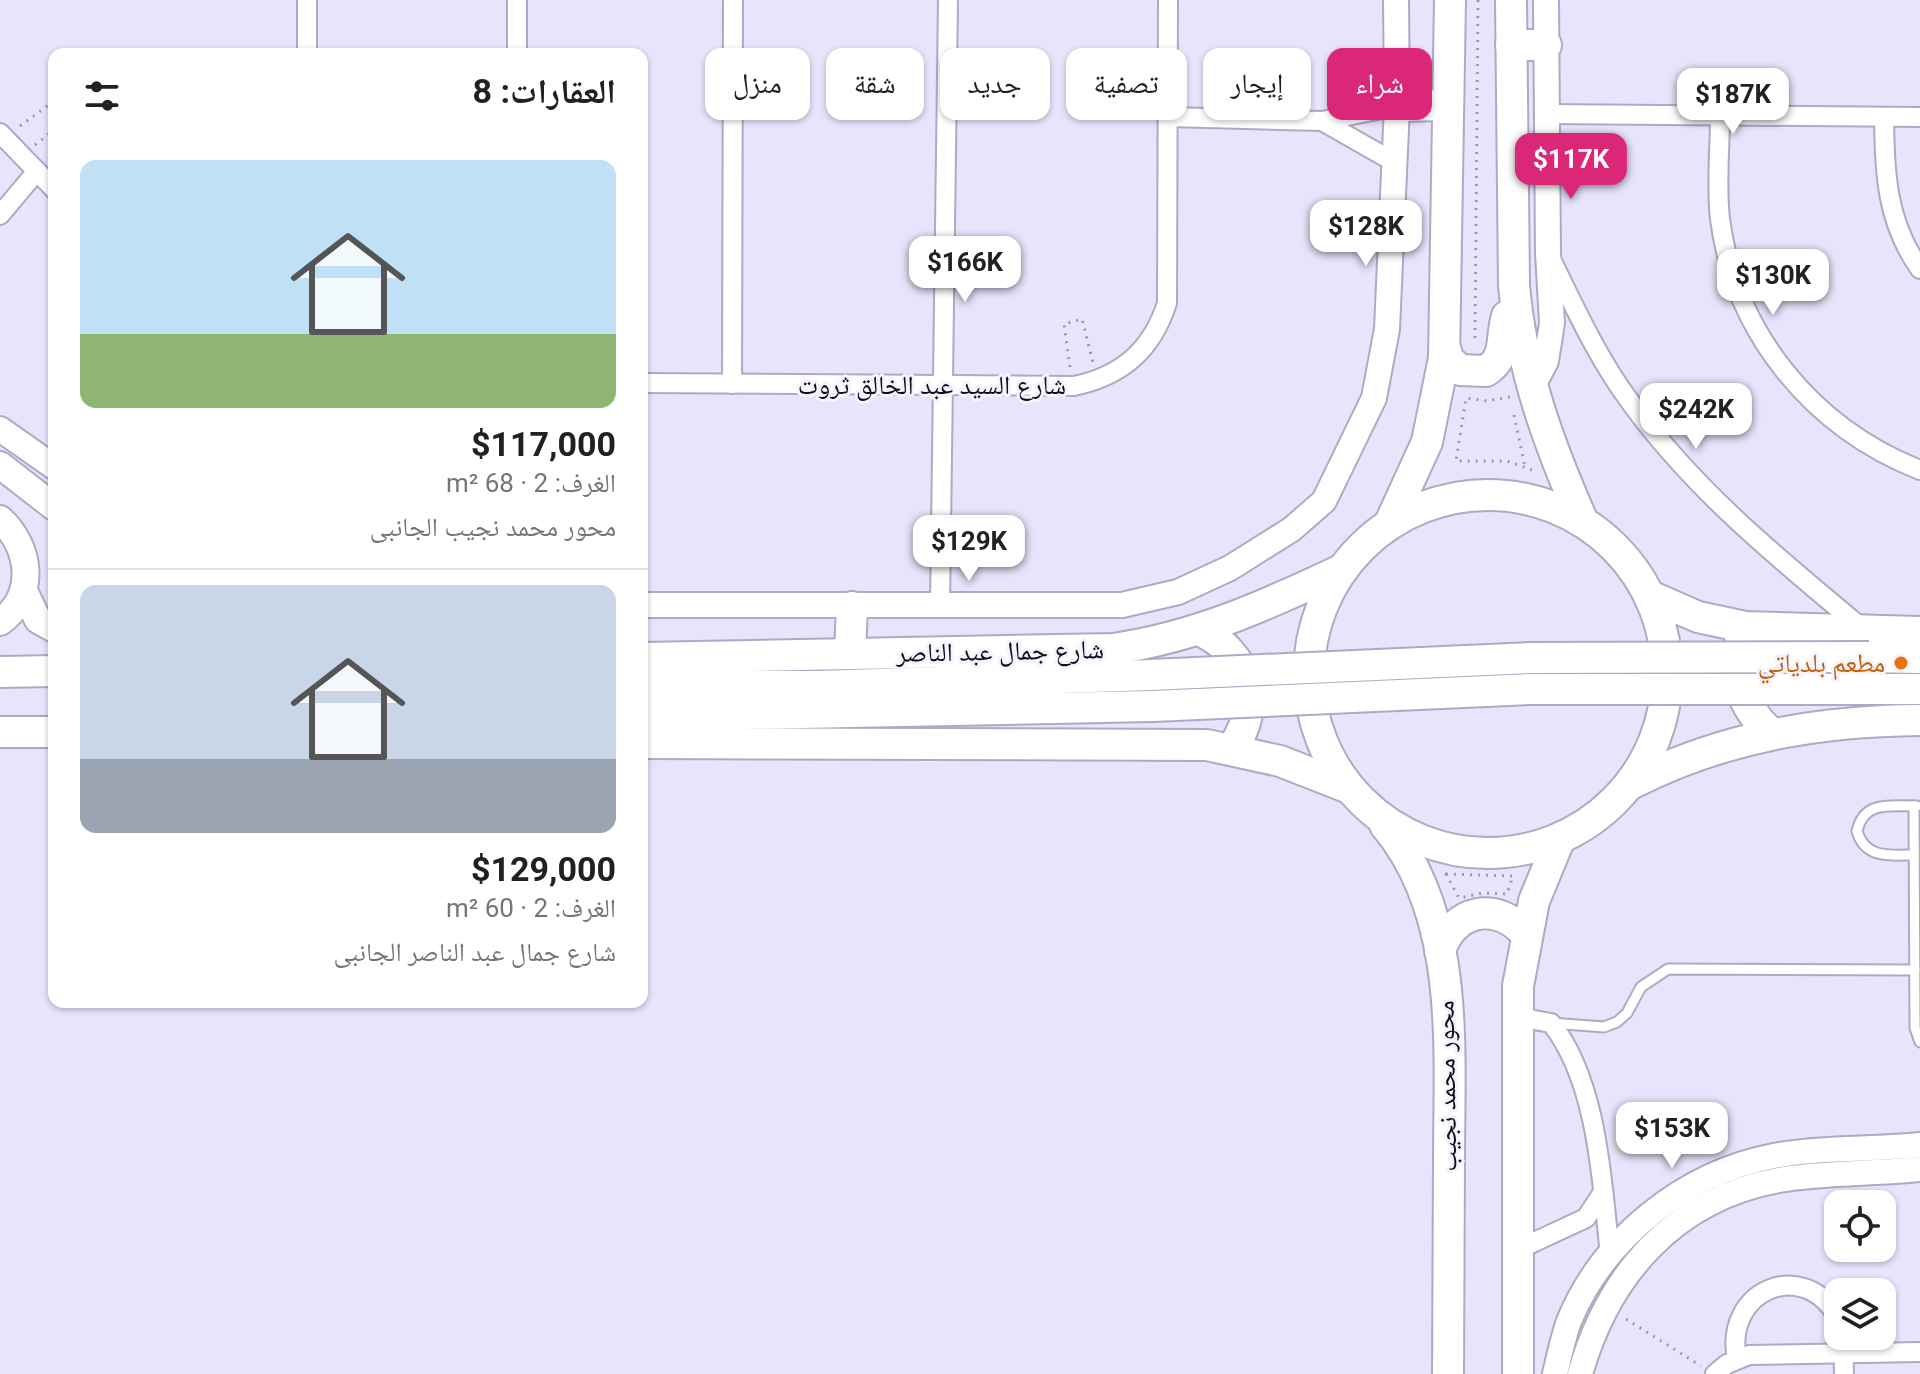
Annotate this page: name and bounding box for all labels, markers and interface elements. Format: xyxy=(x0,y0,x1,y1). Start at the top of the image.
chip: منزل xyxy=(705,48,810,120)
chip: شقة xyxy=(826,48,924,120)
chip: جديد xyxy=(940,48,1050,120)
chip: تصفية xyxy=(1066,48,1187,120)
chip: إيجار xyxy=(1203,48,1311,120)
chip: شراء xyxy=(1327,48,1432,120)
pin: $187K xyxy=(1677,68,1789,136)
text: العقارات: 8 xyxy=(473,71,616,111)
icon: filters xyxy=(80,74,124,118)
text: $187K xyxy=(1695,79,1771,109)
pin: $117K xyxy=(1515,133,1627,201)
text: $117K xyxy=(1533,144,1609,174)
pin: $128K xyxy=(1310,200,1422,268)
text: $128K xyxy=(1328,211,1404,241)
icon: home xyxy=(276,212,420,356)
pin: $166K xyxy=(909,236,1021,304)
text: $166K xyxy=(927,247,1003,277)
pin: $130K xyxy=(1717,249,1829,317)
text: $130K xyxy=(1735,260,1811,290)
street label: شارع السيد عبد الخالق ثروت xyxy=(798,370,1066,401)
pin: $242K xyxy=(1640,383,1752,451)
text: $242K xyxy=(1658,394,1734,424)
text: $117,000 xyxy=(471,424,616,464)
text: الغرف: 2 · 68 m² xyxy=(446,468,616,498)
text: محور محمد نجيب الجانبى xyxy=(370,512,616,542)
pin: $129K xyxy=(913,515,1025,583)
text: $129K xyxy=(931,526,1007,556)
street label: شارع جمال عبد الناصر xyxy=(895,634,1104,669)
icon: home xyxy=(276,637,420,781)
place label: مطعم بلدياتي xyxy=(1758,648,1885,684)
marker: مطعم بلدياتي xyxy=(1892,654,1910,672)
text: $129,000 xyxy=(471,849,616,889)
text: الغرف: 2 · 60 m² xyxy=(446,893,616,923)
text: شارع جمال عبد الناصر الجانبى xyxy=(333,937,616,967)
street label: محور محمد نجيب xyxy=(1430,1000,1462,1172)
pin: $153K xyxy=(1616,1102,1728,1170)
text: $153K xyxy=(1634,1113,1710,1143)
map controls xyxy=(1824,1190,1896,1350)
button: locate xyxy=(1824,1190,1896,1262)
button: layers xyxy=(1824,1278,1896,1350)

